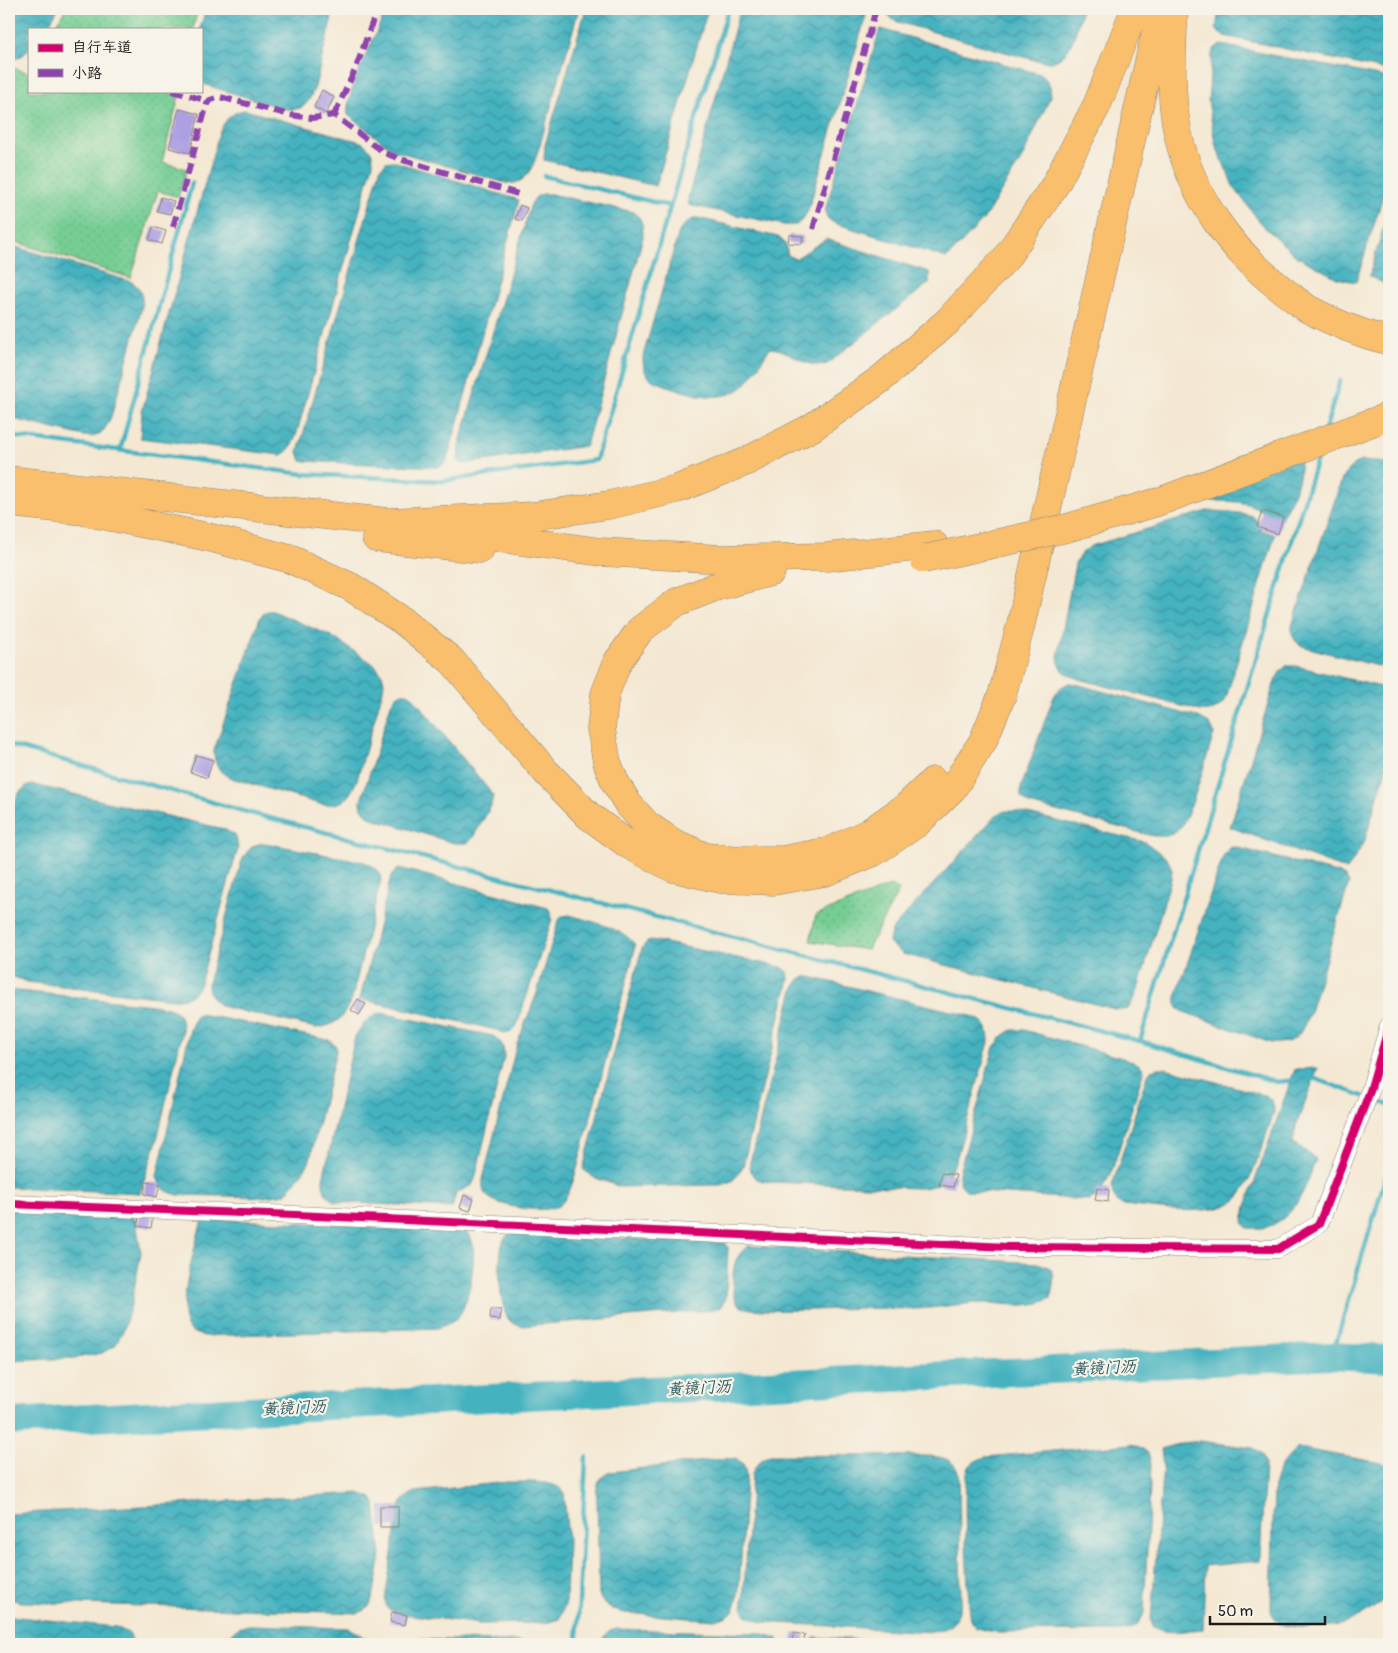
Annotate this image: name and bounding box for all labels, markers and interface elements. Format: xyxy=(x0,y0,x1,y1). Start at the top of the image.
legend xyxy=(28,28,202,92)
text: 自行车道 xyxy=(72,38,132,57)
text: 小路 xyxy=(72,64,102,83)
water label: 黄镜门沥 xyxy=(1072,1356,1138,1380)
water label: 黄镜门沥 xyxy=(667,1376,733,1400)
water label: 黄镜门沥 xyxy=(262,1396,328,1420)
scale bar xyxy=(1210,1593,1326,1625)
text: 50 m xyxy=(1218,1602,1253,1621)

